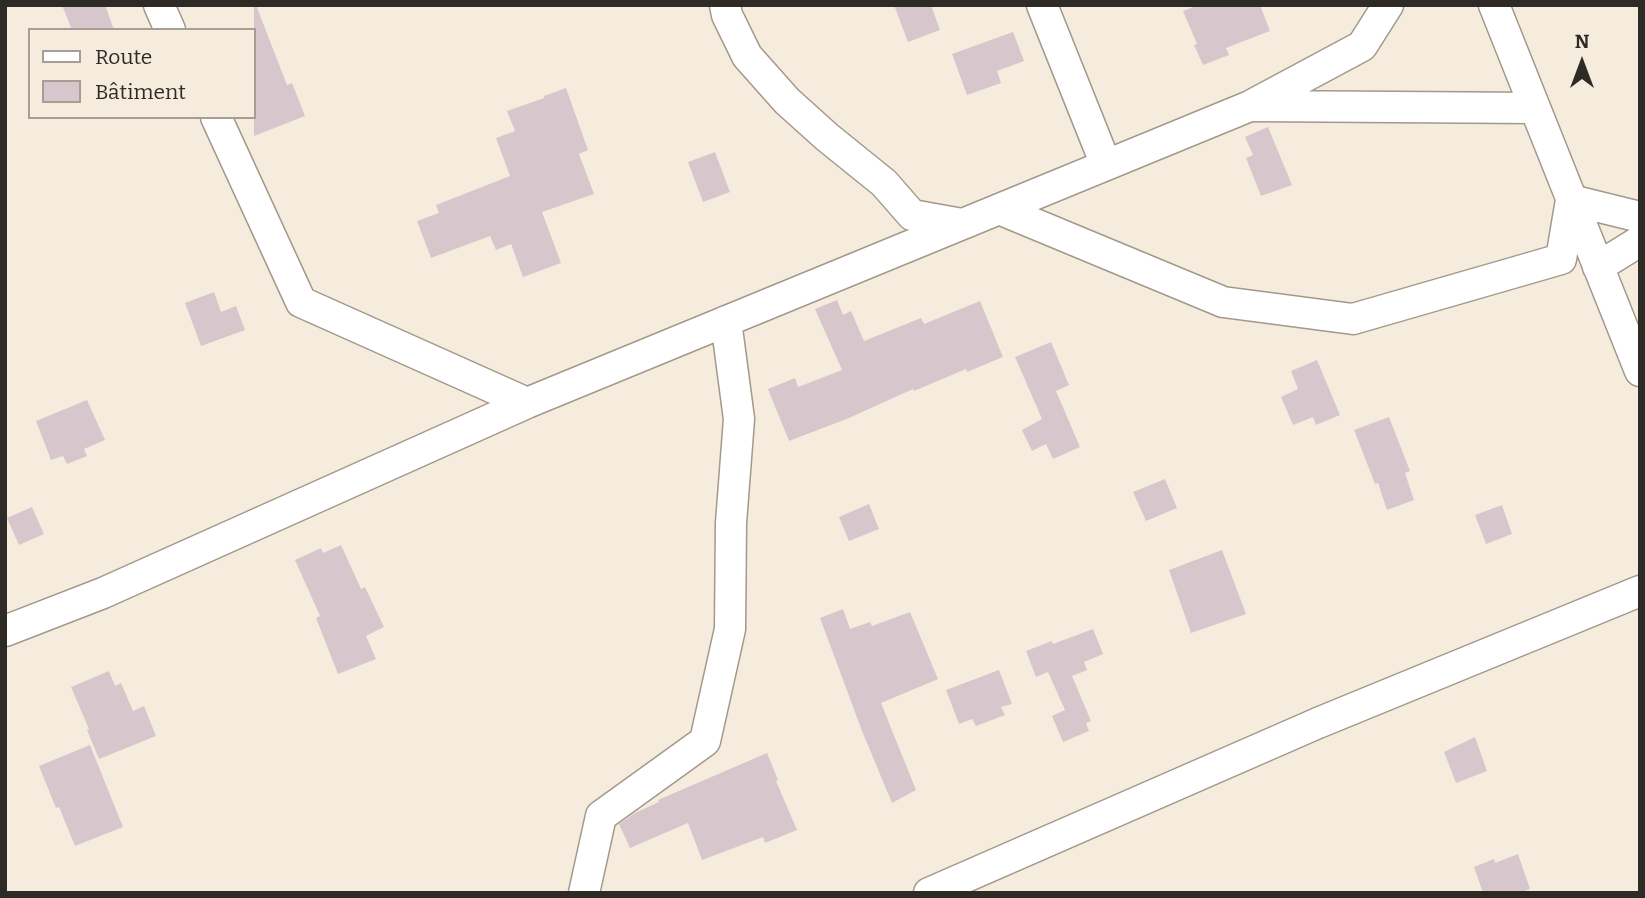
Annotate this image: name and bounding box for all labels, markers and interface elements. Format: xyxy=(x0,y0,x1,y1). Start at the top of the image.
legend xyxy=(28,28,256,119)
north arrow xyxy=(1547,28,1617,98)
text: N xyxy=(1575,30,1589,53)
text: Route xyxy=(95,44,152,70)
text: Bâtiment xyxy=(95,79,186,105)

